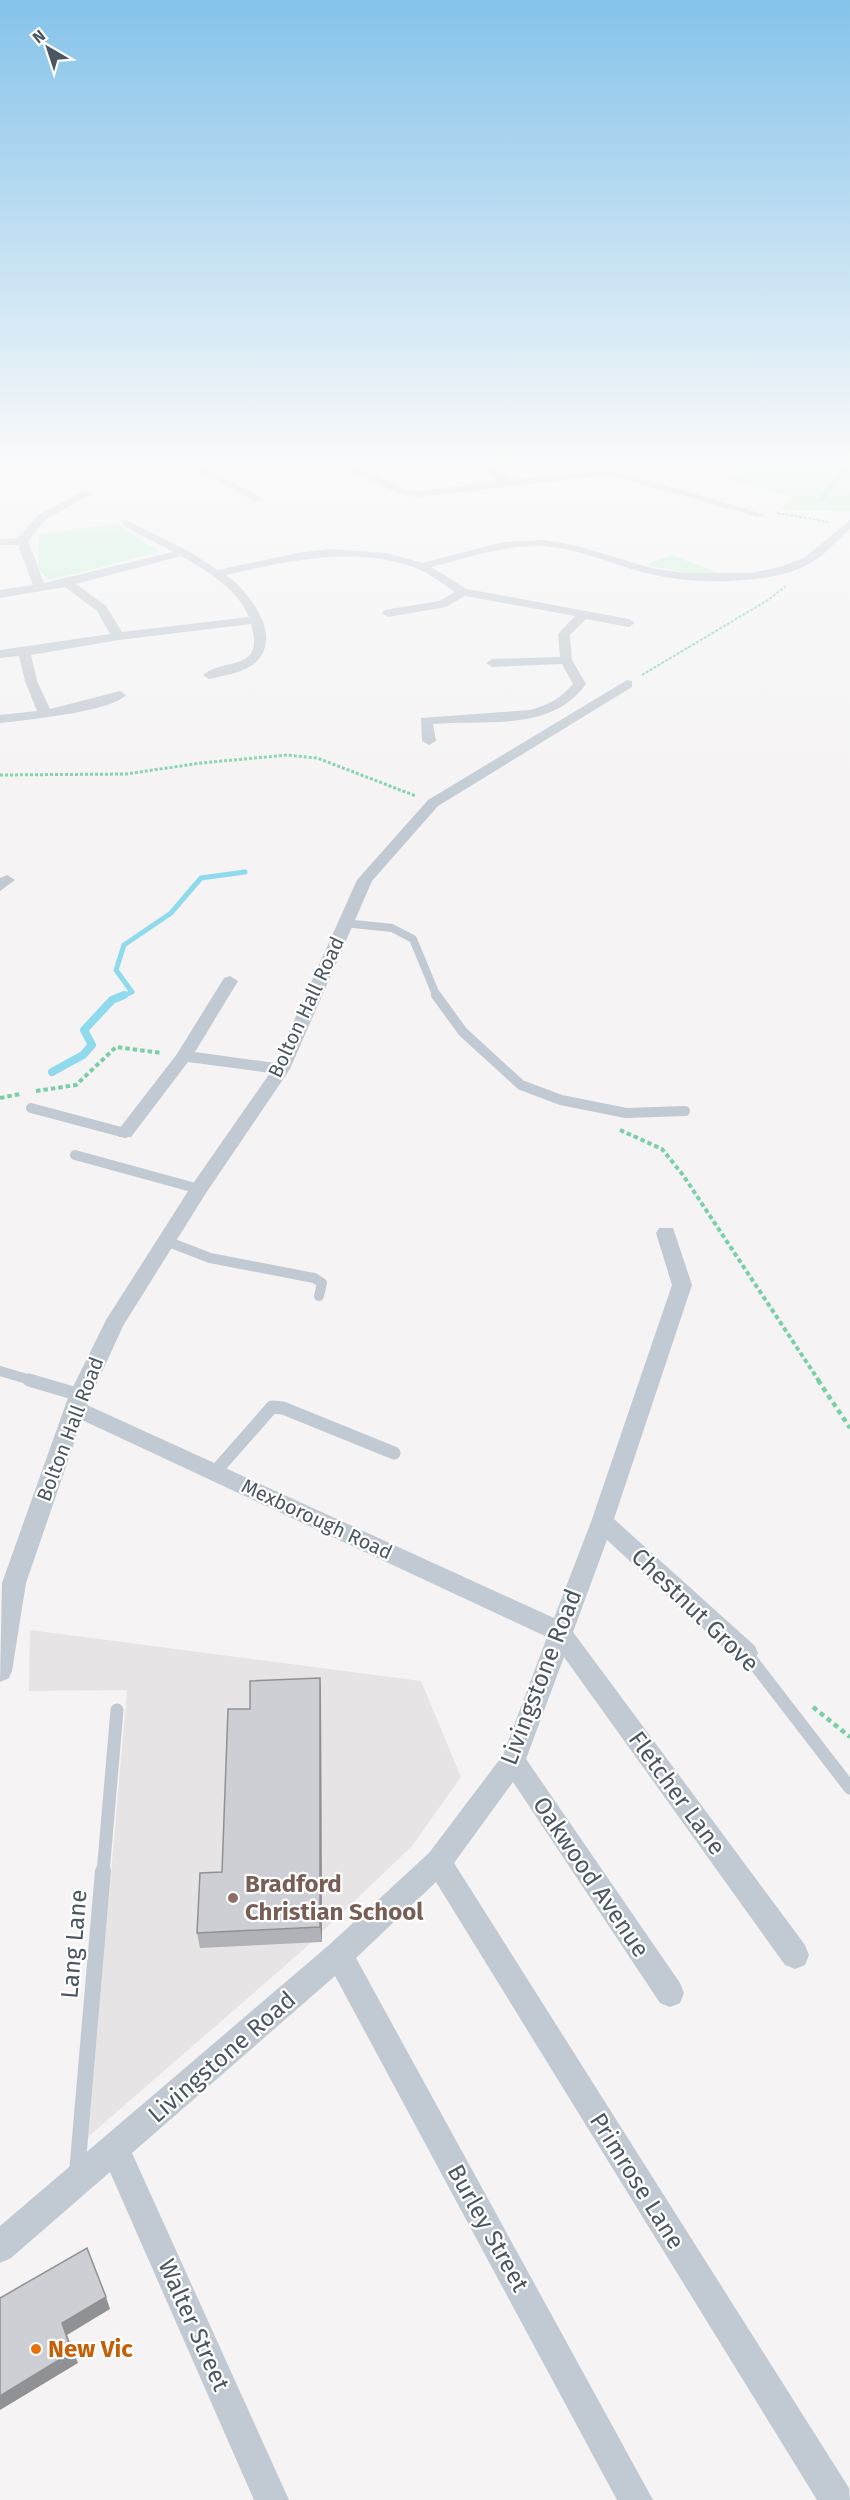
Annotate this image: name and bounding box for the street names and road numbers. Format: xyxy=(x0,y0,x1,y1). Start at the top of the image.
street label: Bolton Hall Road xyxy=(263,933,349,1081)
street label: Bolton Hall Road xyxy=(31,1353,109,1505)
street label: Mexborough Road xyxy=(238,1474,396,1564)
street label: Chestnut Grove xyxy=(626,1542,764,1678)
street label: Livingstone Road xyxy=(495,1585,587,1769)
street label: Fletcher Lane xyxy=(623,1726,731,1860)
street label: Oakwood Avenue xyxy=(527,1792,655,1962)
street label: Lang Lane xyxy=(55,1888,93,2000)
street label: Livingstone Road xyxy=(143,1985,301,2129)
street label: Primrose Lane xyxy=(584,2108,690,2254)
street label: Burley Street xyxy=(442,2160,535,2297)
street label: Walter Street xyxy=(153,2255,236,2395)

